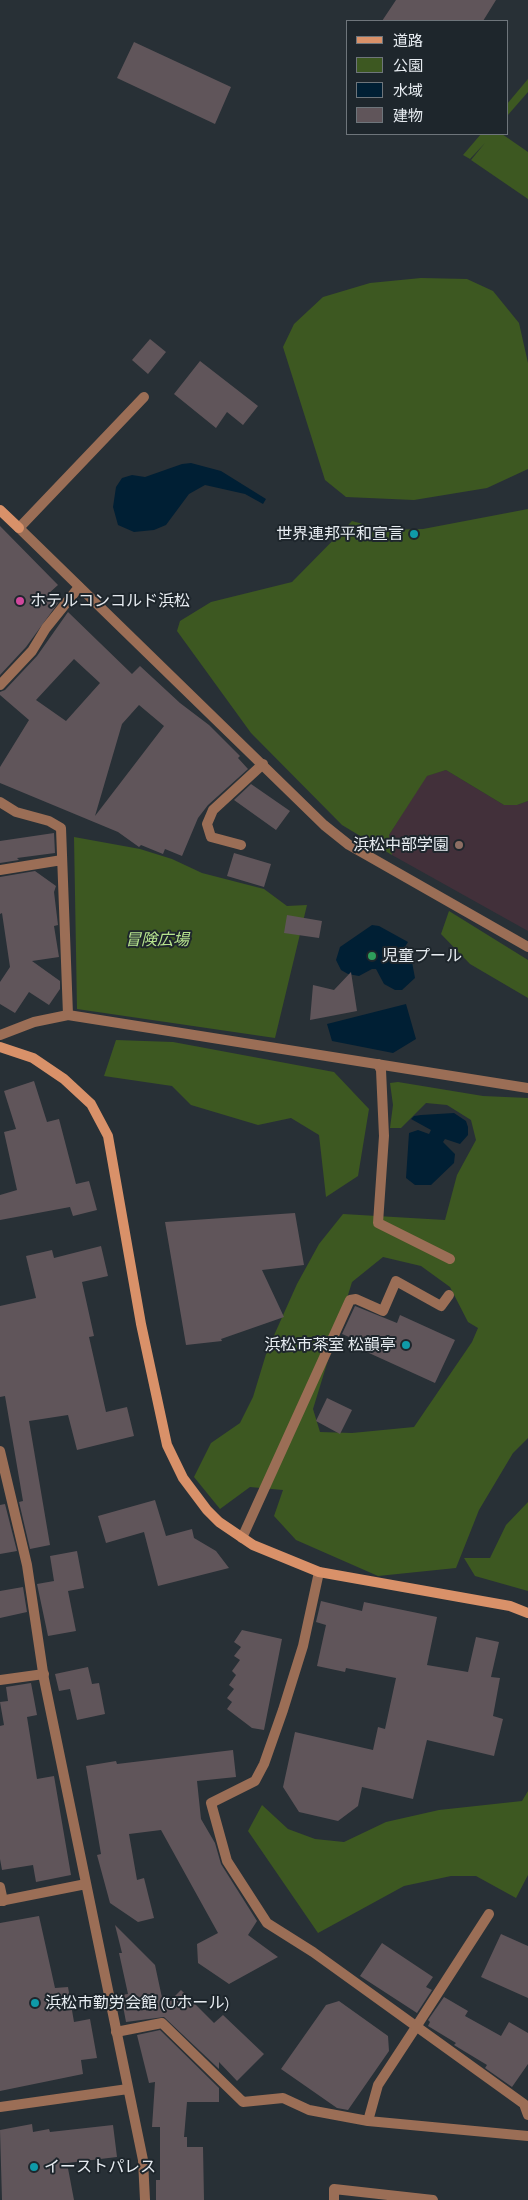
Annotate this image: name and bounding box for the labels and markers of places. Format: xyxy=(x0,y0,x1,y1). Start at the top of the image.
place label: 世界連邦平和宣言 xyxy=(276,524,404,544)
marker: 世界連邦平和宣言 xyxy=(408,528,420,540)
place label: ホテルコンコルド浜松 xyxy=(30,591,190,611)
marker: ホテルコンコルド浜松 xyxy=(14,595,26,607)
place label: 浜松中部学園 xyxy=(353,835,449,855)
marker: 浜松中部学園 xyxy=(453,839,465,851)
place label: 児童プール xyxy=(382,946,462,966)
marker: 児童プール xyxy=(366,950,378,962)
place label: 浜松市茶室 松韻亭 xyxy=(264,1335,396,1355)
marker: 浜松市茶室 松韻亭 xyxy=(400,1339,412,1351)
place label: 浜松市勤労会館 (Uホール) xyxy=(45,1993,229,2013)
marker: 浜松市勤労会館 (Uホール) xyxy=(29,1997,41,2009)
place label: イーストパレス xyxy=(44,2157,156,2177)
marker: イーストパレス xyxy=(28,2161,40,2173)

